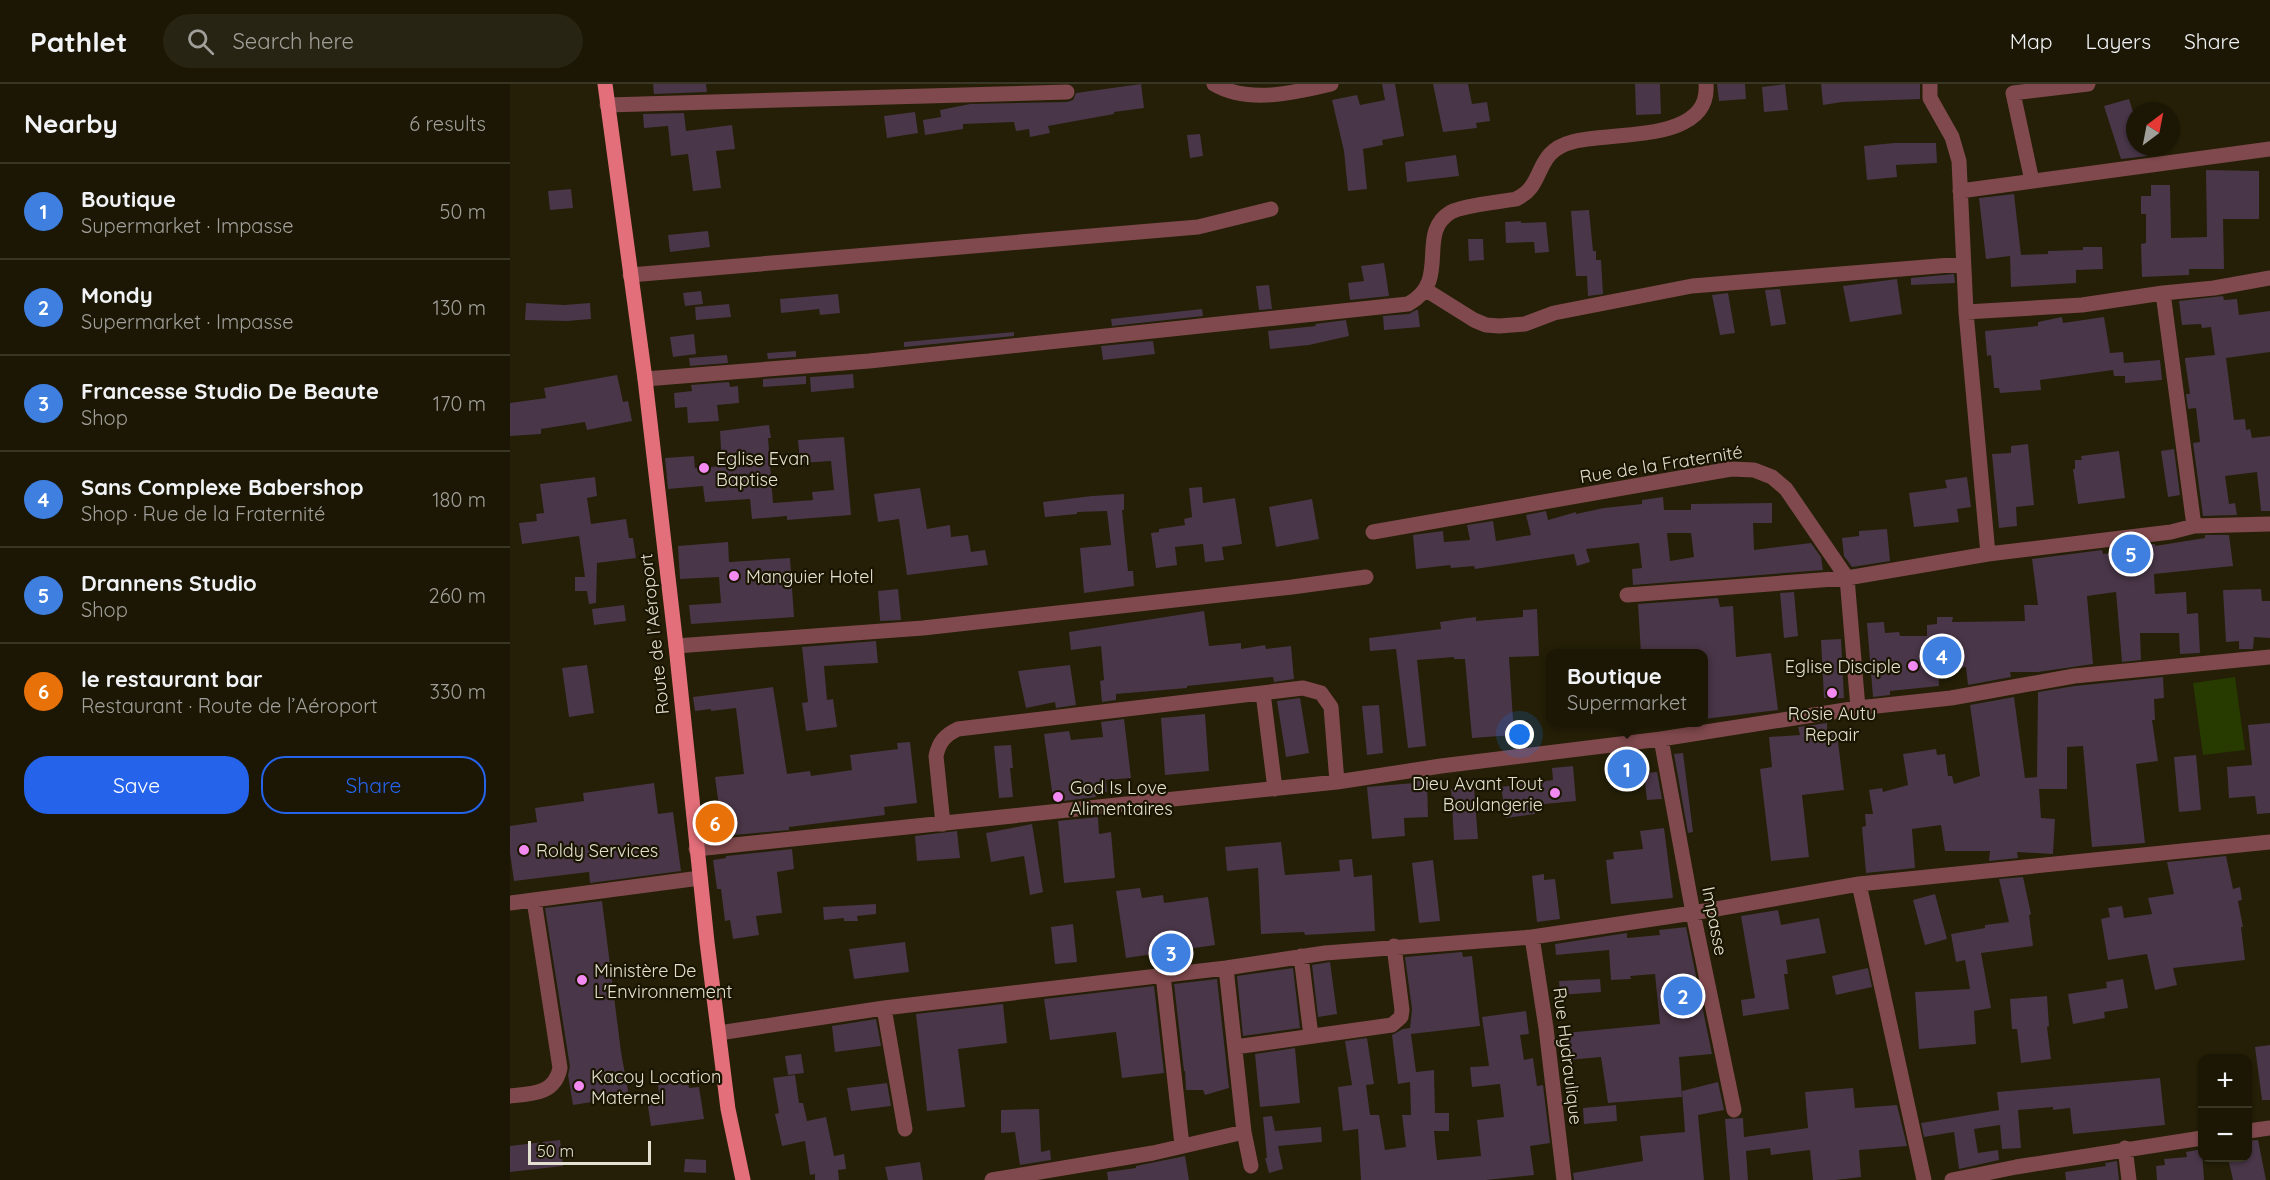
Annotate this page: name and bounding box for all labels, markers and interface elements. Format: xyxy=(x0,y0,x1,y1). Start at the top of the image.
search box xyxy=(163,14,583,68)
text: Pathlet xyxy=(30,24,127,59)
icon: search xyxy=(184,25,217,58)
text: Search here xyxy=(232,27,354,55)
text: Map xyxy=(2010,28,2053,54)
text: Layers xyxy=(2086,28,2151,54)
text: Share xyxy=(2184,28,2240,54)
north arrow xyxy=(2126,102,2180,156)
text: Nearby xyxy=(24,107,118,140)
text: 6 results xyxy=(409,111,486,136)
text: Boutique xyxy=(81,185,176,213)
text: 1 xyxy=(40,199,47,224)
text: 50 m xyxy=(440,199,486,224)
text: Supermarket · Impasse xyxy=(81,213,294,238)
text: Mondy xyxy=(81,281,153,309)
text: 2 xyxy=(38,295,49,320)
text: 130 m xyxy=(433,295,486,320)
text: Supermarket · Impasse xyxy=(81,309,294,334)
text: Francesse Studio De Beaute xyxy=(81,377,379,405)
text: 3 xyxy=(38,391,49,416)
text: 170 m xyxy=(433,391,486,416)
text: Shop xyxy=(81,405,128,430)
street label: Rue de la Fraternité xyxy=(1578,440,1744,488)
place label: Eglise Evan Baptise xyxy=(716,447,810,491)
marker: Eglise Evan Baptise xyxy=(697,461,711,475)
text: Sans Complexe Babershop xyxy=(81,473,364,501)
text: 4 xyxy=(38,487,49,512)
text: 180 m xyxy=(432,487,486,512)
text: Shop · Rue de la Fraternité xyxy=(81,501,325,526)
pin: 5 xyxy=(2112,532,2150,576)
street label: Route de l’Aéroport xyxy=(634,552,674,716)
place label: Manguier Hotel xyxy=(746,565,874,588)
text: Drannens Studio xyxy=(81,569,257,597)
marker: Manguier Hotel xyxy=(727,569,741,583)
text: 5 xyxy=(38,583,49,608)
text: 260 m xyxy=(429,583,486,608)
text: Shop xyxy=(81,597,128,622)
pin: 4 xyxy=(1922,634,1962,678)
popup xyxy=(1546,649,1708,727)
place label: Eglise Disciple xyxy=(1785,655,1901,678)
marker: Eglise Disciple xyxy=(1906,659,1920,673)
text: Boutique xyxy=(1567,662,1662,690)
text: le restaurant bar xyxy=(81,665,263,693)
text: 6 xyxy=(38,679,49,704)
text: 330 m xyxy=(429,679,486,704)
marker: Rosie Autu Repair xyxy=(1825,686,1839,700)
text: Supermarket xyxy=(1567,690,1687,715)
text: Restaurant · Route de l’Aéroport xyxy=(81,693,378,718)
place label: Rosie Autu Repair xyxy=(1788,702,1876,746)
your location xyxy=(1505,720,1534,749)
pin: 1 xyxy=(1608,746,1646,792)
button: Save xyxy=(24,756,249,814)
button: Share xyxy=(261,756,486,814)
place label: Dieu Avant Tout Boulangerie xyxy=(1412,772,1543,816)
place label: God Is Love Alimentaires xyxy=(1070,776,1173,820)
marker: Dieu Avant Tout Boulangerie xyxy=(1548,786,1562,800)
marker: God Is Love Alimentaires xyxy=(1051,790,1065,804)
pin: 6 xyxy=(696,800,734,846)
place label: Roldy Services xyxy=(536,839,658,862)
marker: Roldy Services xyxy=(517,843,531,857)
street label: Impasse xyxy=(1697,885,1733,957)
pin: 3 xyxy=(1152,930,1190,976)
place label: Ministère De L'Environnement xyxy=(594,959,732,1003)
marker: Ministère De L'Environnement xyxy=(575,973,589,987)
pin: 2 xyxy=(1664,974,1702,1018)
street label: Rue Hydraulique xyxy=(1548,986,1588,1126)
map controls xyxy=(2198,1054,2252,1162)
button: + xyxy=(2198,1054,2252,1108)
place label: Kacoy Location Maternel xyxy=(591,1065,721,1109)
marker: Kacoy Location Maternel xyxy=(572,1079,586,1093)
button: − xyxy=(2198,1108,2252,1162)
scale bar xyxy=(528,1138,651,1166)
text: 50 m xyxy=(537,1141,574,1161)

